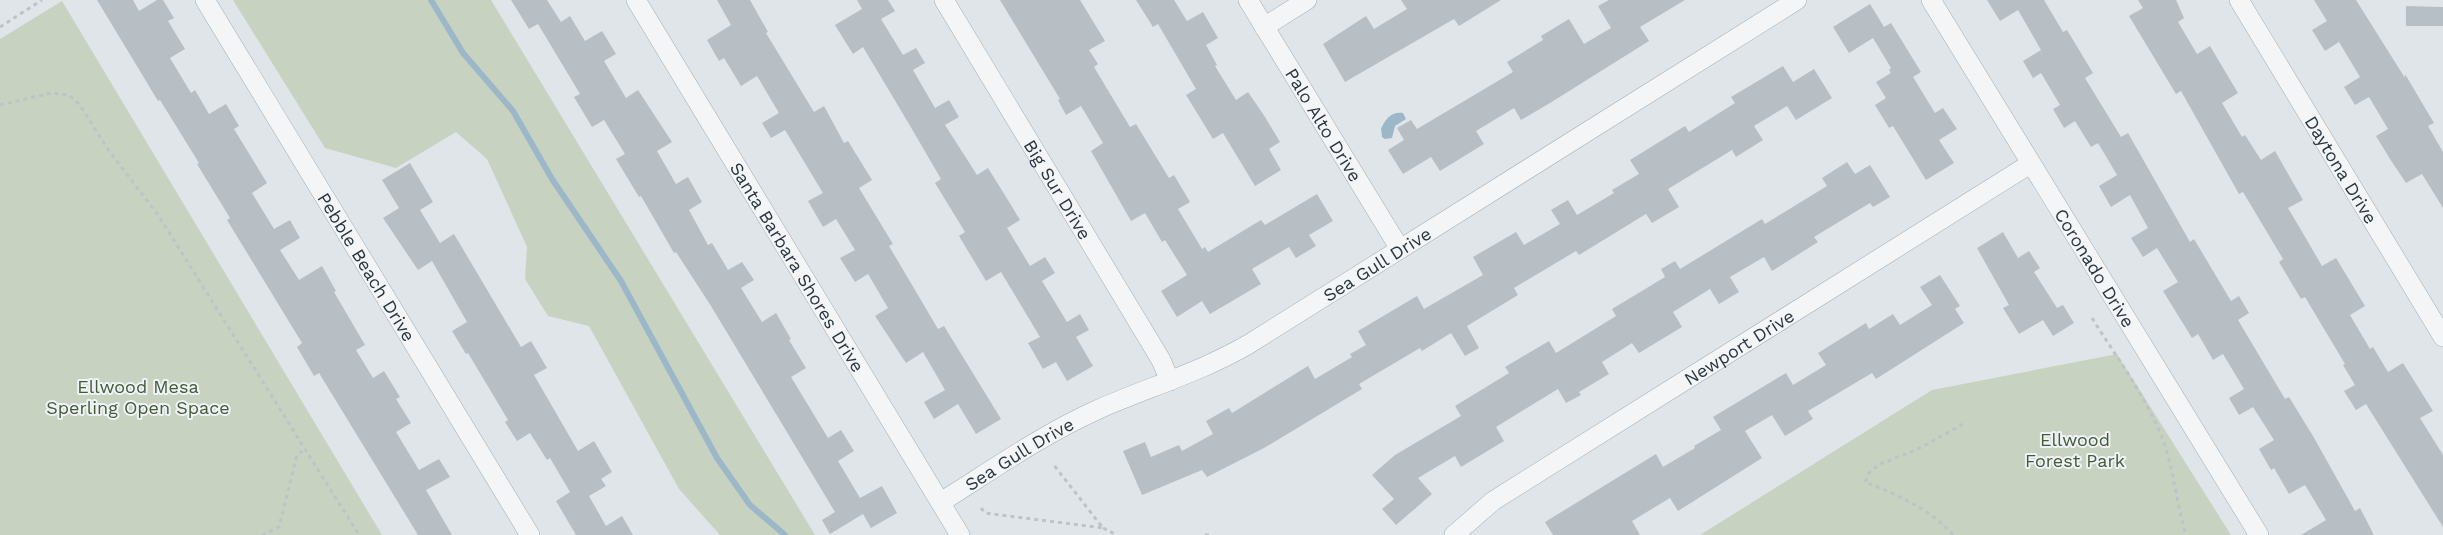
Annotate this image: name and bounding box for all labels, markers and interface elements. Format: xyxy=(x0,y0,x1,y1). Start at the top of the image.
street label: Palo Alto Drive xyxy=(1281,64,1367,185)
street label: Daytona Drive xyxy=(2301,112,2382,227)
street label: Big Sur Drive xyxy=(1020,136,1096,243)
street label: Santa Barbara Shores Drive xyxy=(726,158,869,376)
street label: Pebble Beach Drive xyxy=(314,188,420,345)
street label: Coronado Drive xyxy=(2051,204,2139,331)
street label: Sea Gull Drive xyxy=(1319,222,1435,305)
street label: Newport Drive xyxy=(1680,304,1798,389)
park label: Ellwood Mesa Sperling Open Space xyxy=(46,376,230,418)
street label: Sea Gull Drive xyxy=(961,413,1077,495)
park label: Ellwood Forest Park xyxy=(2025,429,2125,471)

